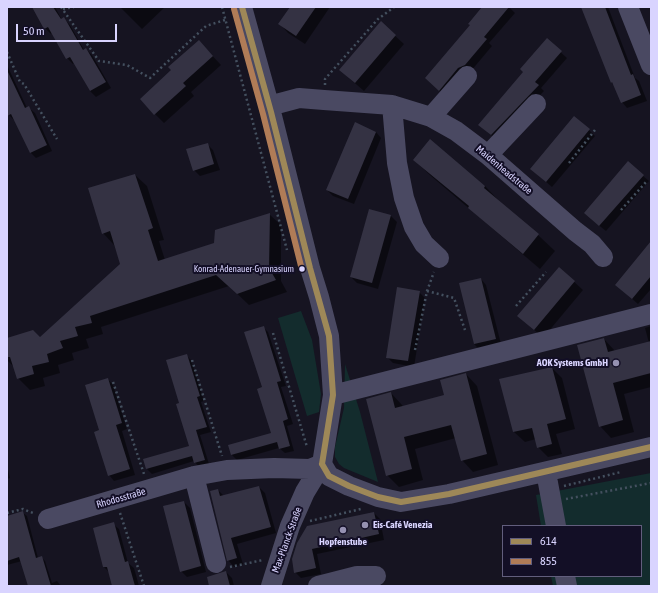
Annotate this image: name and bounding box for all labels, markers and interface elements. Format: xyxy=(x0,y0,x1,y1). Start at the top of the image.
scale bar xyxy=(18,16,119,42)
text: 50 m xyxy=(23,24,45,38)
street label: Maidenheadstraße xyxy=(473,143,535,197)
place label: Konrad-Adenauer-Gymnasium xyxy=(194,264,294,274)
marker: Konrad-Adenauer-Gymnasium xyxy=(297,264,307,274)
place label: AOK Systems GmbH xyxy=(537,357,608,369)
marker: AOK Systems GmbH xyxy=(611,358,621,368)
street label: Rhodosstraße xyxy=(95,485,147,511)
street label: Max-Planck-Straße xyxy=(270,505,304,575)
place label: Eis-Café Venezia xyxy=(373,519,432,531)
marker: Eis-Café Venezia xyxy=(360,520,370,530)
marker: Hopfenstube xyxy=(338,525,348,535)
legend xyxy=(502,525,642,577)
text: 614 xyxy=(540,534,557,548)
place label: Hopfenstube xyxy=(319,536,367,548)
text: 855 xyxy=(540,554,557,568)

